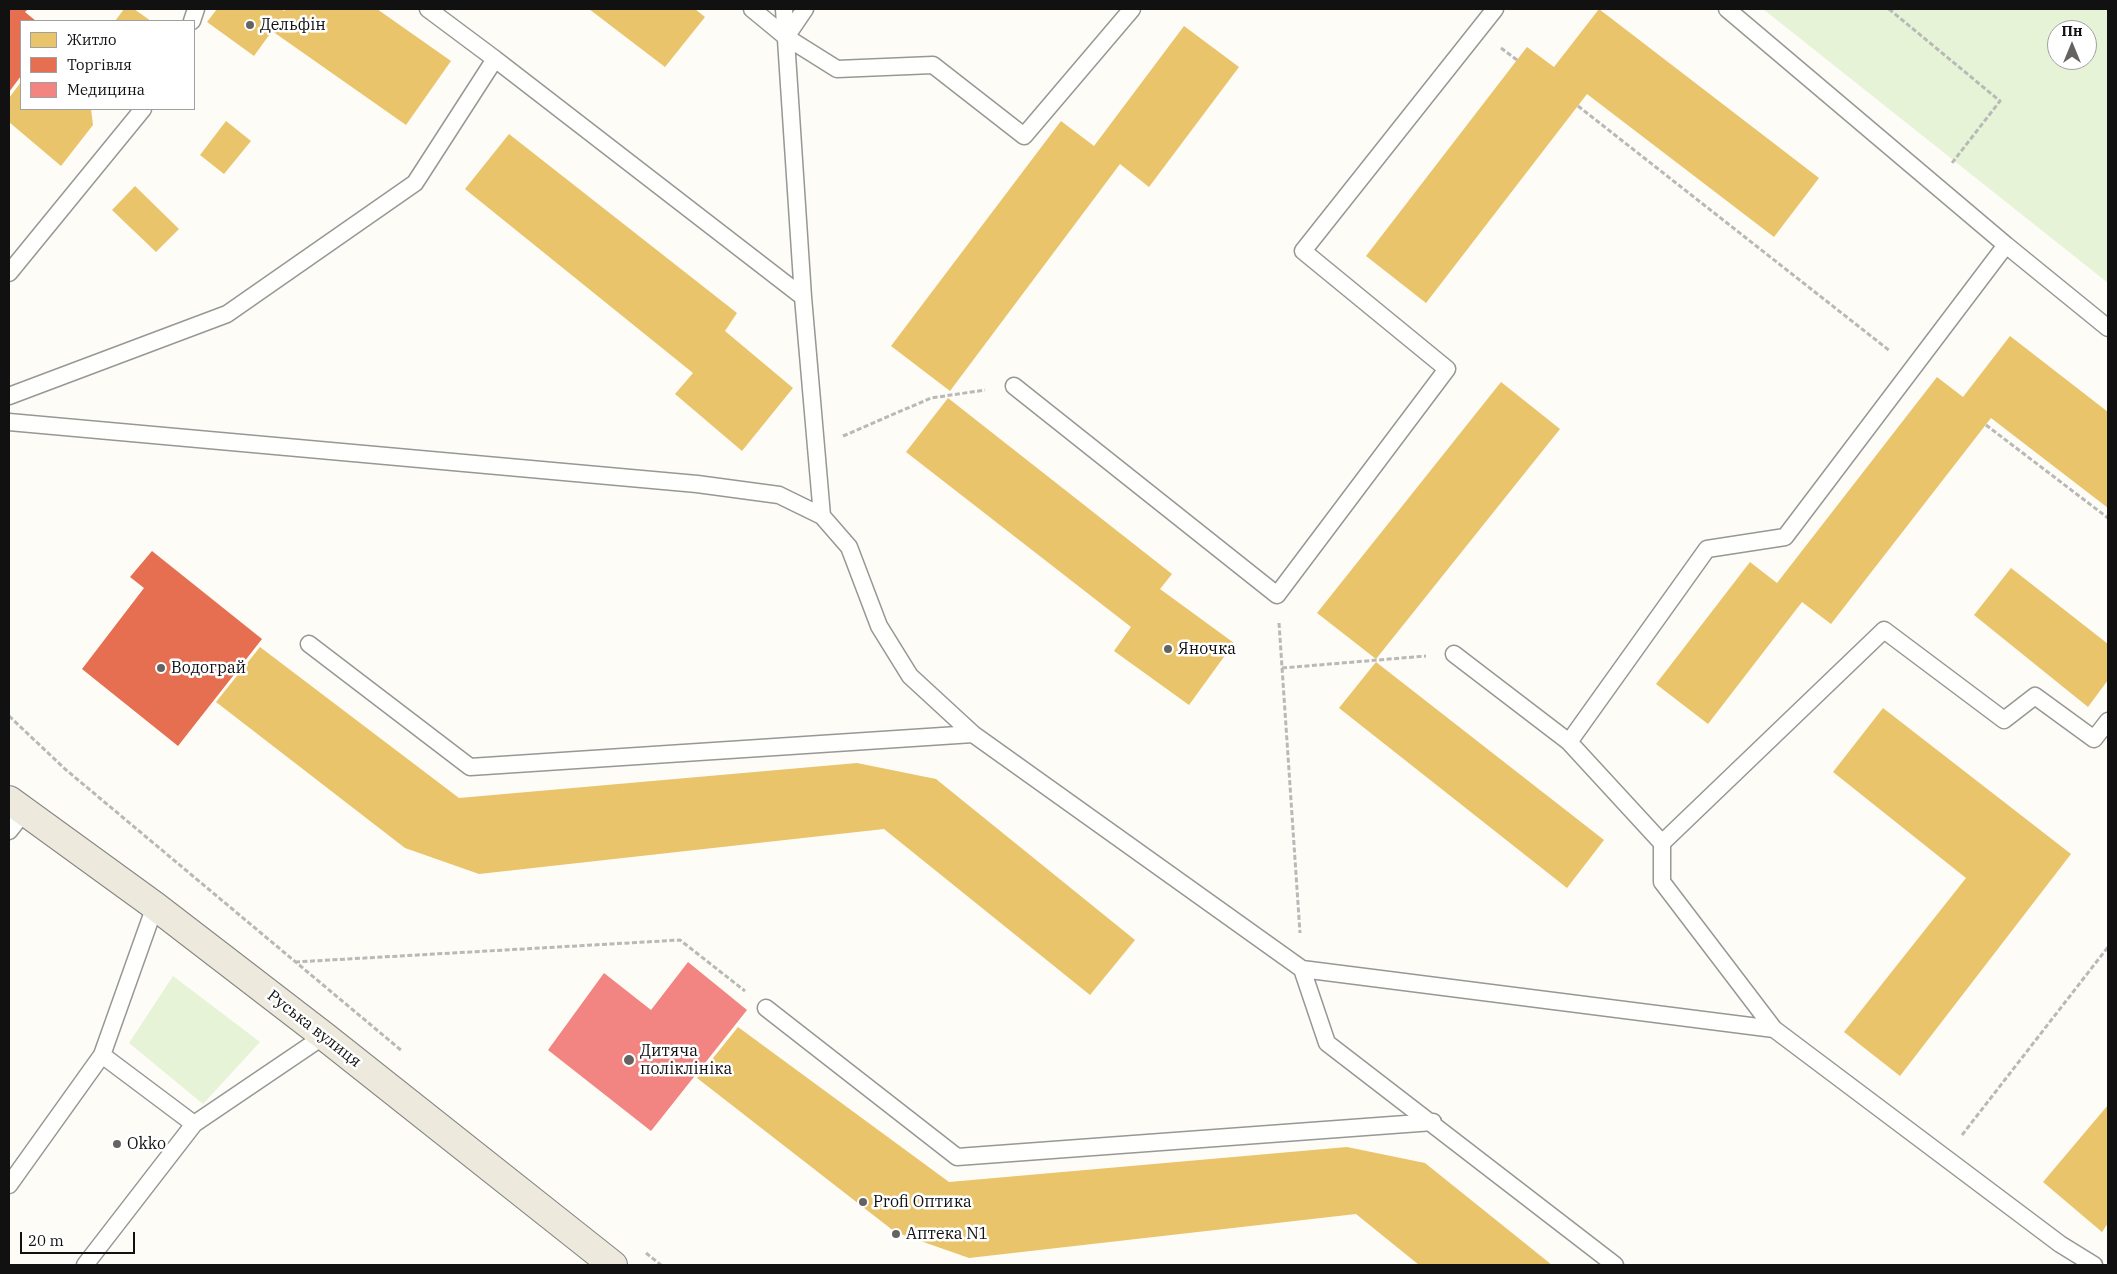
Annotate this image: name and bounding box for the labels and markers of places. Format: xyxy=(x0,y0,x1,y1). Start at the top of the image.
place label: Дельфін xyxy=(260,15,326,35)
marker: Дельфін xyxy=(244,19,256,31)
place label: Яночка xyxy=(1178,639,1236,659)
marker: Яночка xyxy=(1162,643,1174,655)
place label: Водограй xyxy=(171,658,246,678)
marker: Водограй xyxy=(155,662,167,674)
place label: Дитяча поліклініка xyxy=(640,1041,732,1079)
marker: Дитяча поліклініка xyxy=(622,1053,636,1067)
place label: Okko xyxy=(127,1134,166,1154)
marker: Okko xyxy=(111,1138,123,1150)
place label: Profi Оптика xyxy=(873,1192,972,1212)
marker: Profi Оптика xyxy=(857,1196,869,1208)
place label: Аптека N1 xyxy=(906,1224,988,1244)
marker: Аптека N1 xyxy=(890,1228,902,1240)

